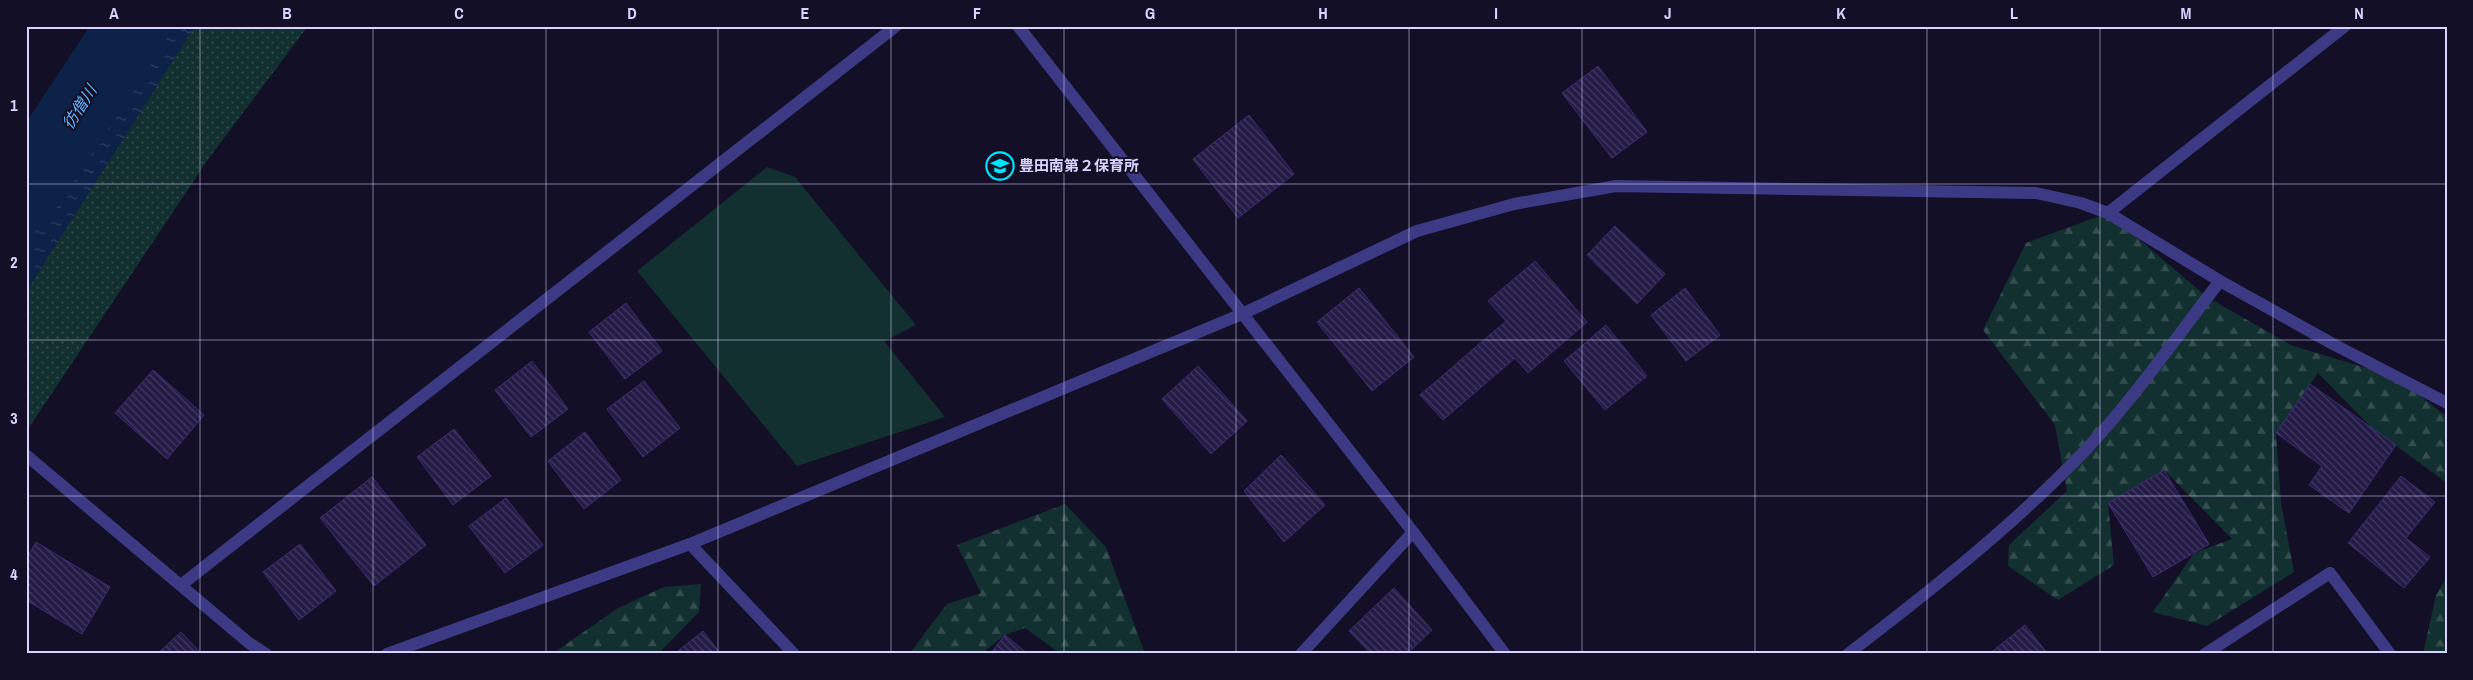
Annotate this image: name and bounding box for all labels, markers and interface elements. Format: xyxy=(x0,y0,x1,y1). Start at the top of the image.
text: A xyxy=(109,2,119,24)
text: B xyxy=(282,2,292,24)
text: C xyxy=(454,2,464,24)
text: D xyxy=(627,2,637,24)
text: E xyxy=(801,2,810,24)
text: F xyxy=(973,2,981,24)
text: G xyxy=(1145,2,1155,24)
text: H xyxy=(1318,2,1328,24)
text: I xyxy=(1494,2,1498,24)
text: J xyxy=(1664,2,1672,24)
text: K xyxy=(1836,2,1846,24)
text: L xyxy=(2010,2,2018,24)
text: M xyxy=(2181,2,2192,24)
text: N xyxy=(2354,2,2364,24)
water label: 彷僧川 xyxy=(57,79,102,133)
text: 1 xyxy=(10,94,18,116)
school or university icon: 豊田南第２保育所 xyxy=(985,151,1015,181)
place label: 豊田南第２保育所 xyxy=(1019,155,1139,176)
text: 2 xyxy=(10,251,18,273)
text: 3 xyxy=(10,407,18,429)
text: 4 xyxy=(10,563,18,585)

